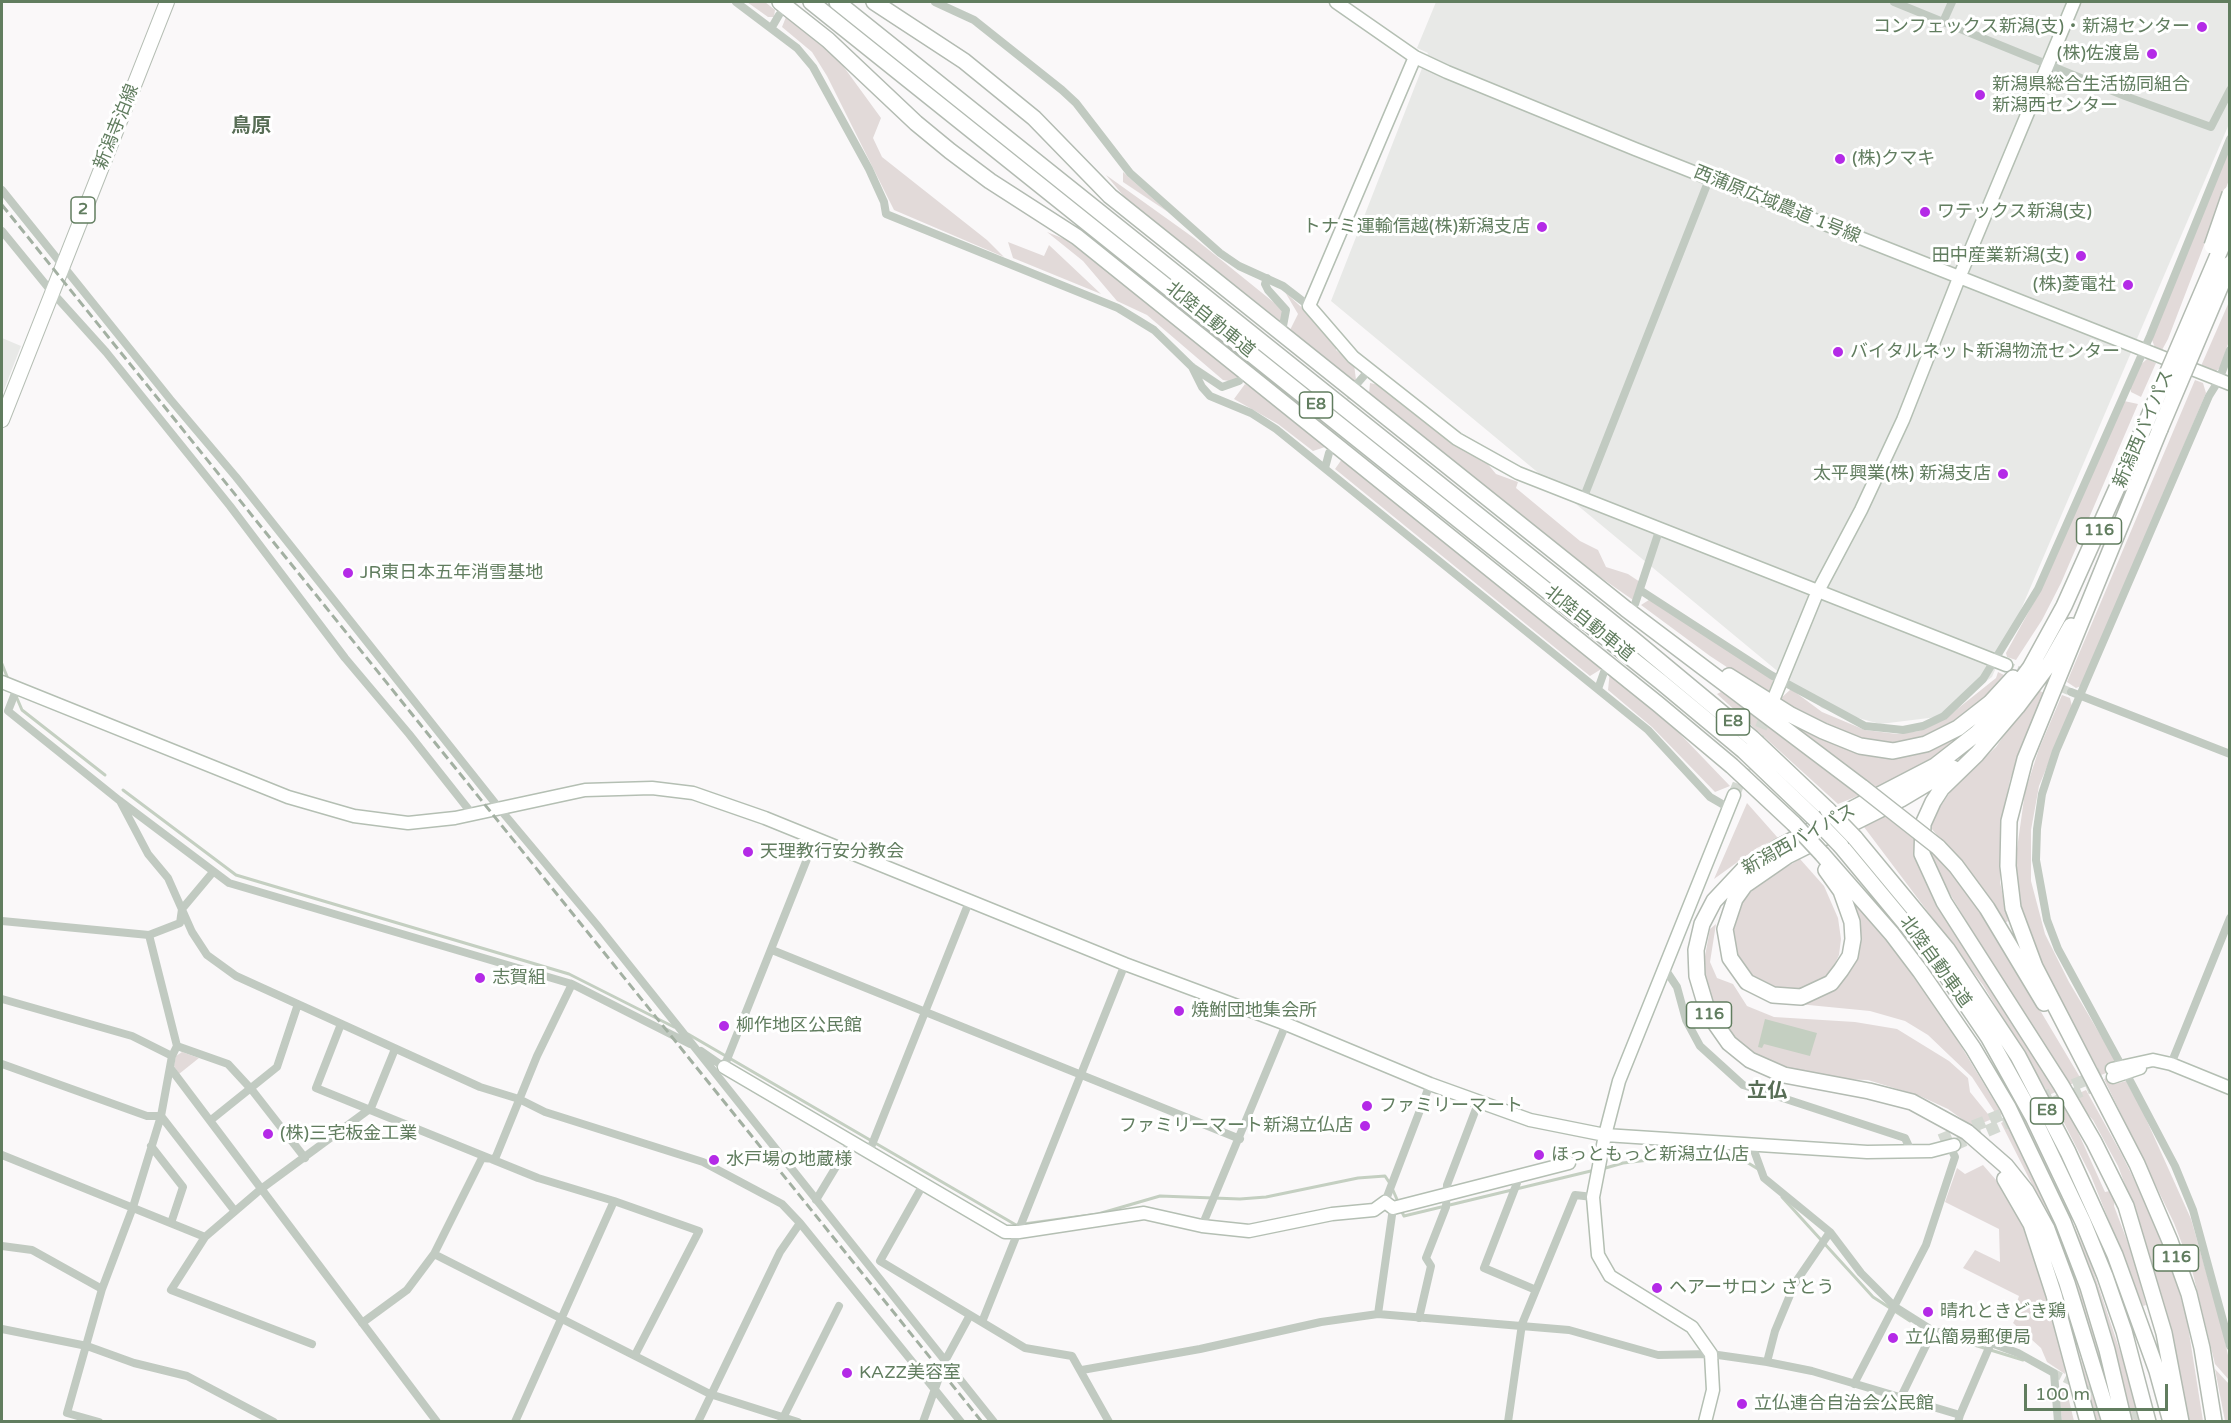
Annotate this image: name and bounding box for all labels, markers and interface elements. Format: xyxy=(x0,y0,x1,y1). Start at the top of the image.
place label: コンフェックス新潟(支)・新潟センター xyxy=(1873,16,2190,38)
marker: コンフェックス新潟(支)・新潟センター xyxy=(2195,20,2209,34)
place label: (株)佐渡島 xyxy=(2057,43,2140,65)
marker: (株)佐渡島 xyxy=(2145,47,2159,61)
place label: 新潟県総合生活協同組合 新潟西センター xyxy=(1992,74,2190,116)
street label: 新潟寺泊線 xyxy=(90,81,144,173)
marker: 新潟県総合生活協同組合 新潟西センター xyxy=(1973,88,1987,102)
district label: 鳥原 xyxy=(231,115,271,139)
place label: (株)クマキ xyxy=(1852,148,1935,170)
marker: (株)クマキ xyxy=(1833,152,1847,166)
street label: 西蒲原広域農道 1号線 xyxy=(1690,162,1864,248)
road number: 2 xyxy=(71,197,95,223)
place label: ワテックス新潟(支) xyxy=(1937,201,2092,223)
marker: ワテックス新潟(支) xyxy=(1918,205,1932,219)
place label: トナミ運輸信越(株)新潟支店 xyxy=(1303,216,1530,238)
marker: トナミ運輸信越(株)新潟支店 xyxy=(1535,220,1549,234)
place label: 田中産業新潟(支) xyxy=(1932,245,2069,267)
marker: 田中産業新潟(支) xyxy=(2074,249,2088,263)
place label: (株)菱電社 xyxy=(2033,274,2116,296)
street label: 北陸自動車道 xyxy=(1161,278,1259,362)
marker: (株)菱電社 xyxy=(2121,278,2135,292)
place label: バイタルネット新潟物流センター xyxy=(1850,341,2120,363)
marker: バイタルネット新潟物流センター xyxy=(1831,345,1845,359)
street label: 新潟西バイパス xyxy=(2109,367,2179,491)
road number: E8 xyxy=(1300,392,1332,418)
place label: 太平興業(株) 新潟支店 xyxy=(1813,463,1991,485)
marker: 太平興業(株) 新潟支店 xyxy=(1996,467,2010,481)
road number: 116 xyxy=(2076,518,2122,544)
place label: JR東日本五年消雪基地 xyxy=(360,562,543,584)
marker: JR東日本五年消雪基地 xyxy=(341,566,355,580)
street label: 北陸自動車道 xyxy=(1540,582,1638,666)
road number: E8 xyxy=(1716,709,1750,735)
street label: 新潟西バイパス xyxy=(1739,800,1859,880)
place label: 天理教行安分教会 xyxy=(760,841,904,863)
marker: 天理教行安分教会 xyxy=(741,845,755,859)
street label: 北陸自動車道 xyxy=(1895,912,1975,1012)
place label: 志賀組 xyxy=(492,967,546,989)
marker: 志賀組 xyxy=(473,971,487,985)
place label: 焼鮒団地集会所 xyxy=(1191,1000,1317,1022)
road number: 116 xyxy=(1686,1002,1732,1028)
marker: 焼鮒団地集会所 xyxy=(1172,1004,1186,1018)
place label: 柳作地区公民館 xyxy=(736,1015,862,1037)
marker: 柳作地区公民館 xyxy=(717,1019,731,1033)
district label: 立仏 xyxy=(1747,1080,1787,1104)
place label: ファミリーマート xyxy=(1379,1095,1523,1117)
road number: E8 xyxy=(2030,1098,2064,1124)
marker: ファミリーマート xyxy=(1360,1099,1374,1113)
place label: ファミリーマート新潟立仏店 xyxy=(1119,1115,1353,1137)
marker: ファミリーマート新潟立仏店 xyxy=(1358,1119,1372,1133)
place label: (株)三宅板金工業 xyxy=(280,1123,417,1145)
marker: (株)三宅板金工業 xyxy=(261,1127,275,1141)
place label: ほっともっと新潟立仏店 xyxy=(1551,1144,1749,1166)
marker: ほっともっと新潟立仏店 xyxy=(1532,1148,1546,1162)
place label: 水戸場の地蔵様 xyxy=(726,1149,852,1171)
marker: 水戸場の地蔵様 xyxy=(707,1153,721,1167)
road number: 116 xyxy=(2154,1245,2198,1271)
place label: ヘアーサロン さとう xyxy=(1669,1277,1835,1299)
marker: ヘアーサロン さとう xyxy=(1650,1281,1664,1295)
place label: 晴れときどき鶏 xyxy=(1940,1301,2066,1323)
marker: 晴れときどき鶏 xyxy=(1921,1305,1935,1319)
place label: 立仏簡易郵便局 xyxy=(1905,1327,2031,1349)
marker: 立仏簡易郵便局 xyxy=(1886,1331,1900,1345)
place label: KAZZ美容室 xyxy=(859,1362,961,1384)
marker: KAZZ美容室 xyxy=(840,1366,854,1380)
scale bar xyxy=(2027,1372,2171,1410)
text: 100 m xyxy=(2035,1383,2090,1405)
place label: 立仏連合自治会公民館 xyxy=(1754,1393,1934,1415)
marker: 立仏連合自治会公民館 xyxy=(1735,1397,1749,1411)

